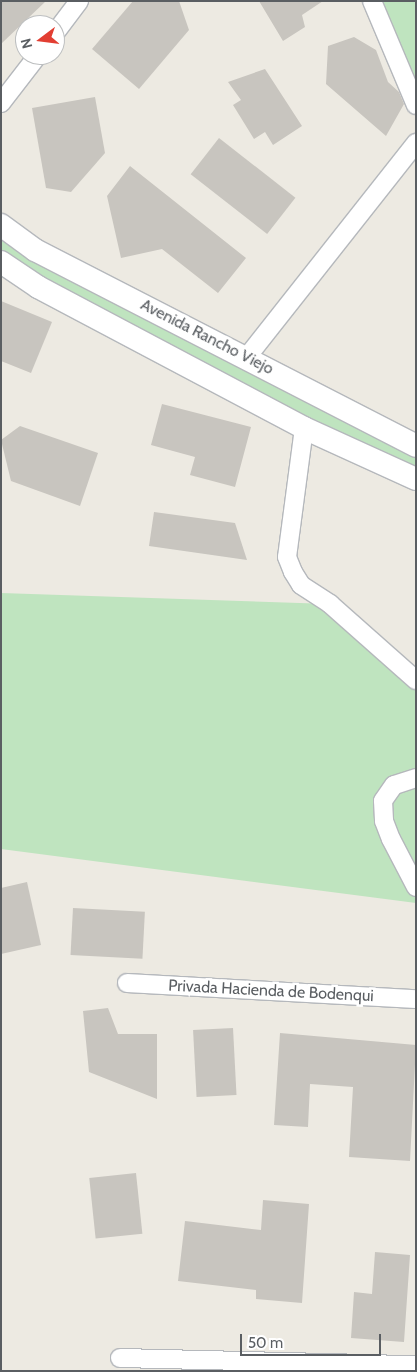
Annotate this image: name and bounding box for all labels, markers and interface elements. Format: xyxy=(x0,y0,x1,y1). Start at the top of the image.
north arrow xyxy=(15,15,65,65)
text: N xyxy=(17,37,36,51)
street label: Avenida Rancho Viejo xyxy=(137,295,277,379)
street label: Privada Hacienda de Bodenqui xyxy=(168,976,374,1006)
scale bar xyxy=(242,1324,383,1356)
text: 50 m xyxy=(248,1334,283,1352)

